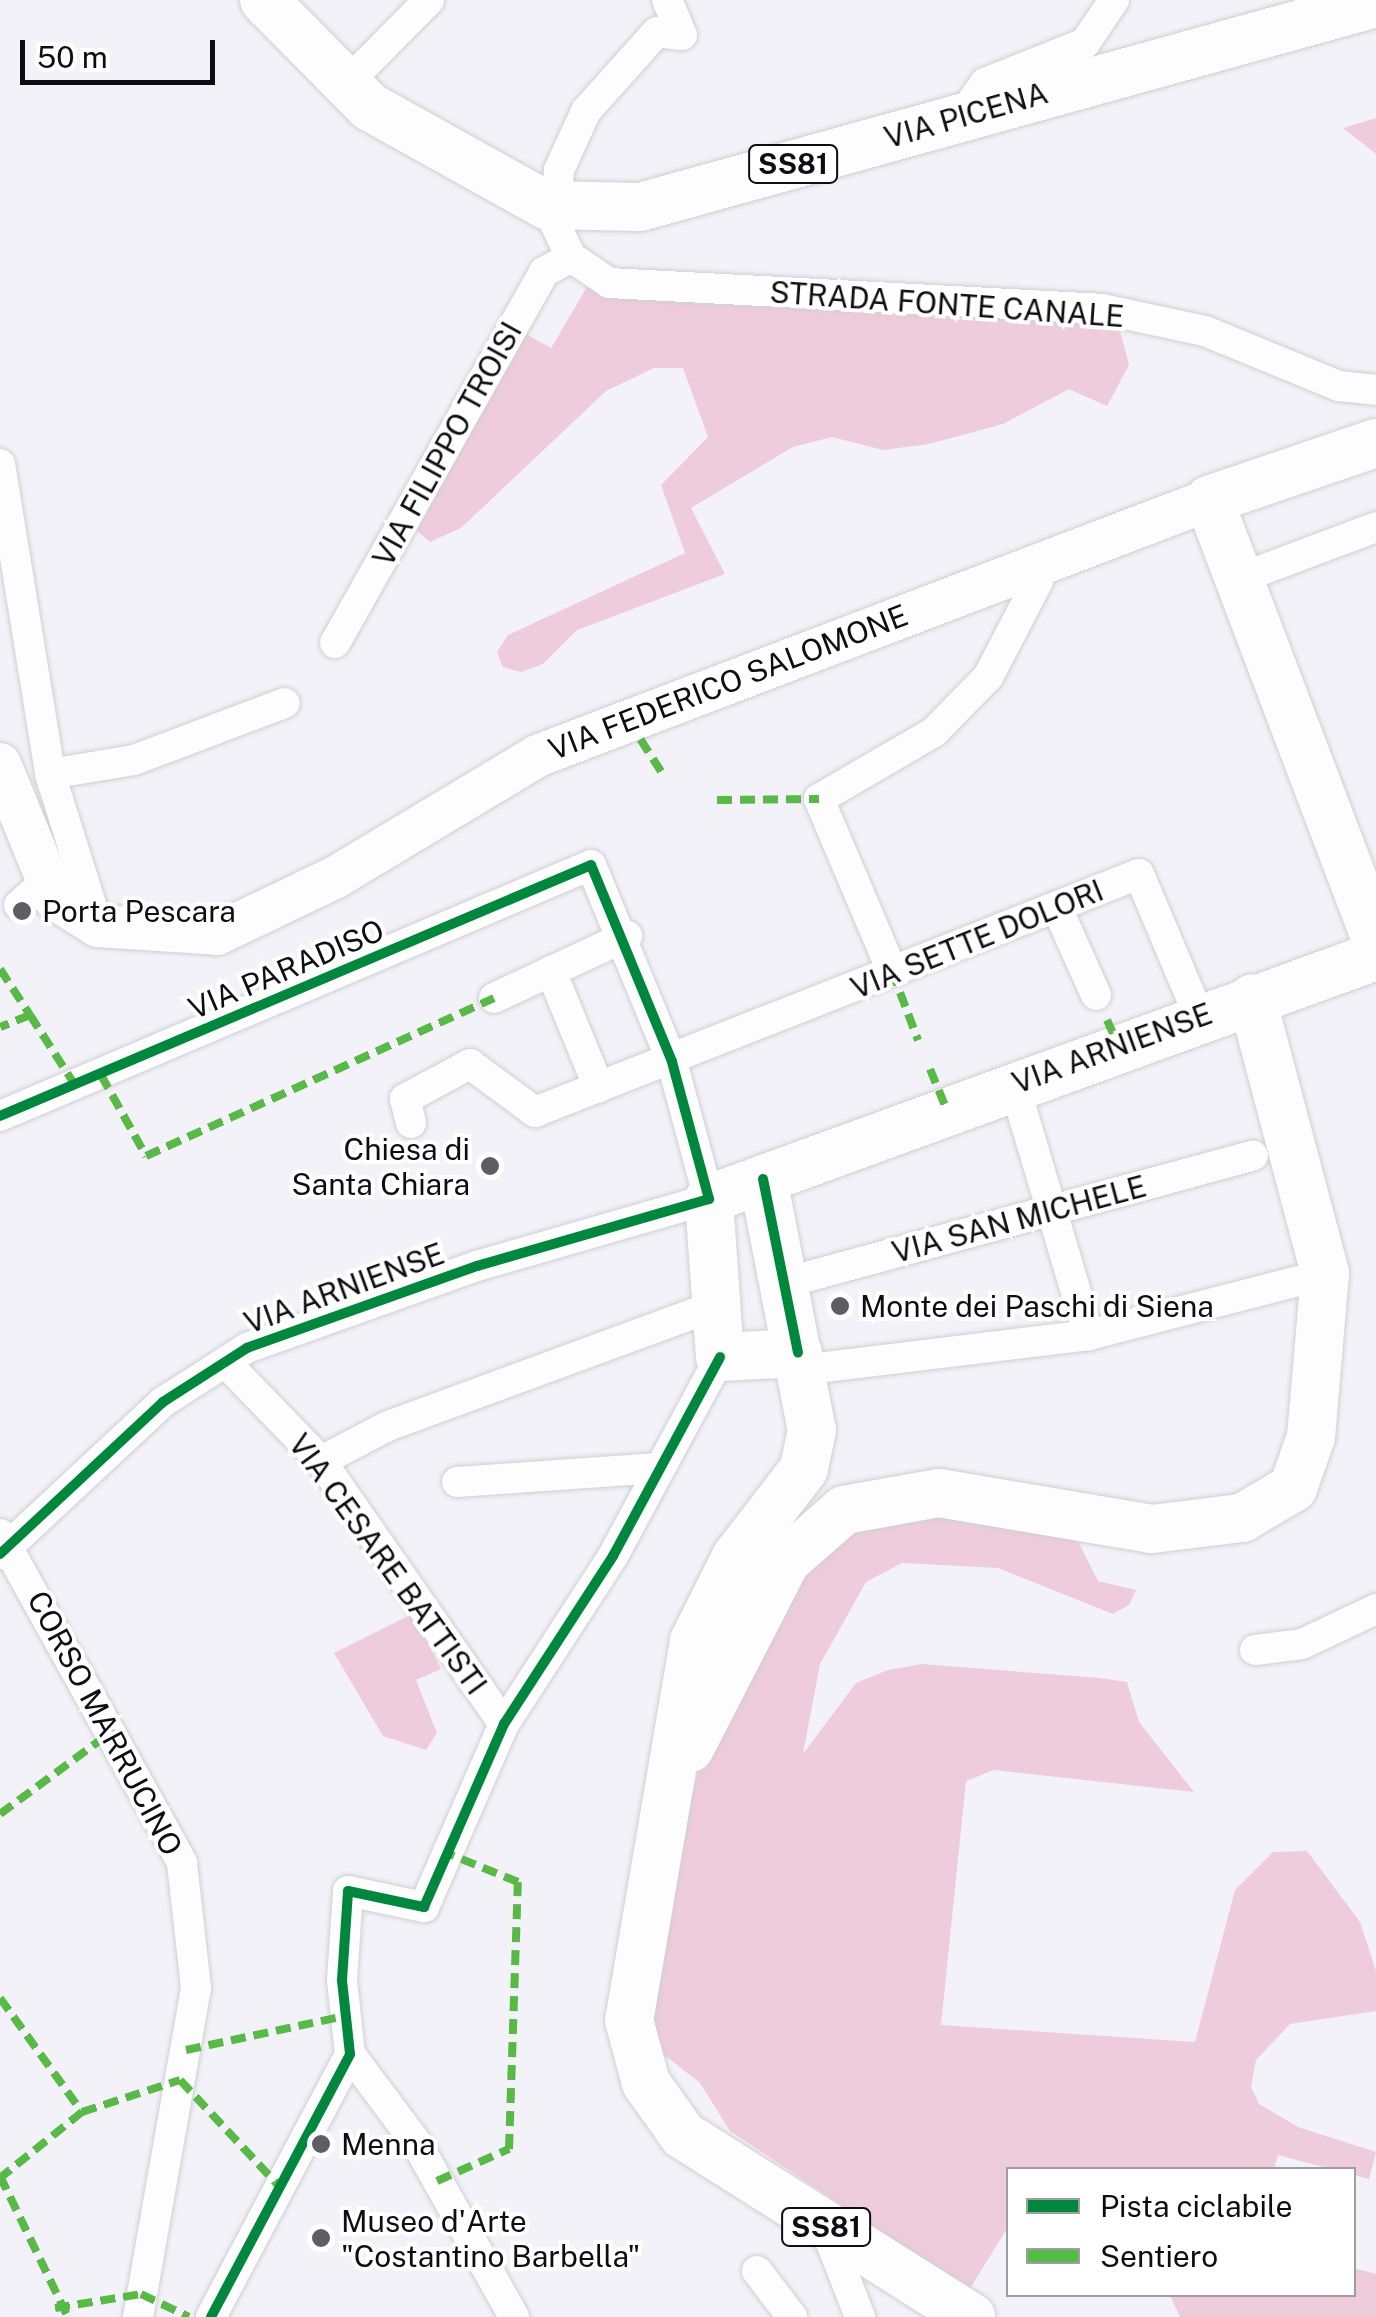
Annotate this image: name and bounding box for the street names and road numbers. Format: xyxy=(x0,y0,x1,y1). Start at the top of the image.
street label: VIA PICENA xyxy=(880,75,1052,155)
road number: SS81 xyxy=(748,141,838,187)
street label: STRADA FONTE CANALE xyxy=(769,274,1125,334)
street label: VIA FILIPPO TROISI xyxy=(365,316,529,572)
street label: VIA FEDERICO SALOMONE xyxy=(543,597,913,767)
street label: VIA SETTE DOLORI xyxy=(846,872,1108,1006)
street label: VIA PARADISO xyxy=(183,912,389,1026)
street label: VIA ARNIENSE xyxy=(1007,995,1217,1101)
street label: VIA SAN MICHELE xyxy=(888,1168,1150,1270)
street label: VIA ARNIENSE xyxy=(239,1235,449,1341)
street label: VIA CESARE BATTISTI xyxy=(281,1427,495,1701)
street label: CORSO MARRUCINO xyxy=(20,1585,190,1861)
road number: SS81 xyxy=(781,2204,871,2250)

